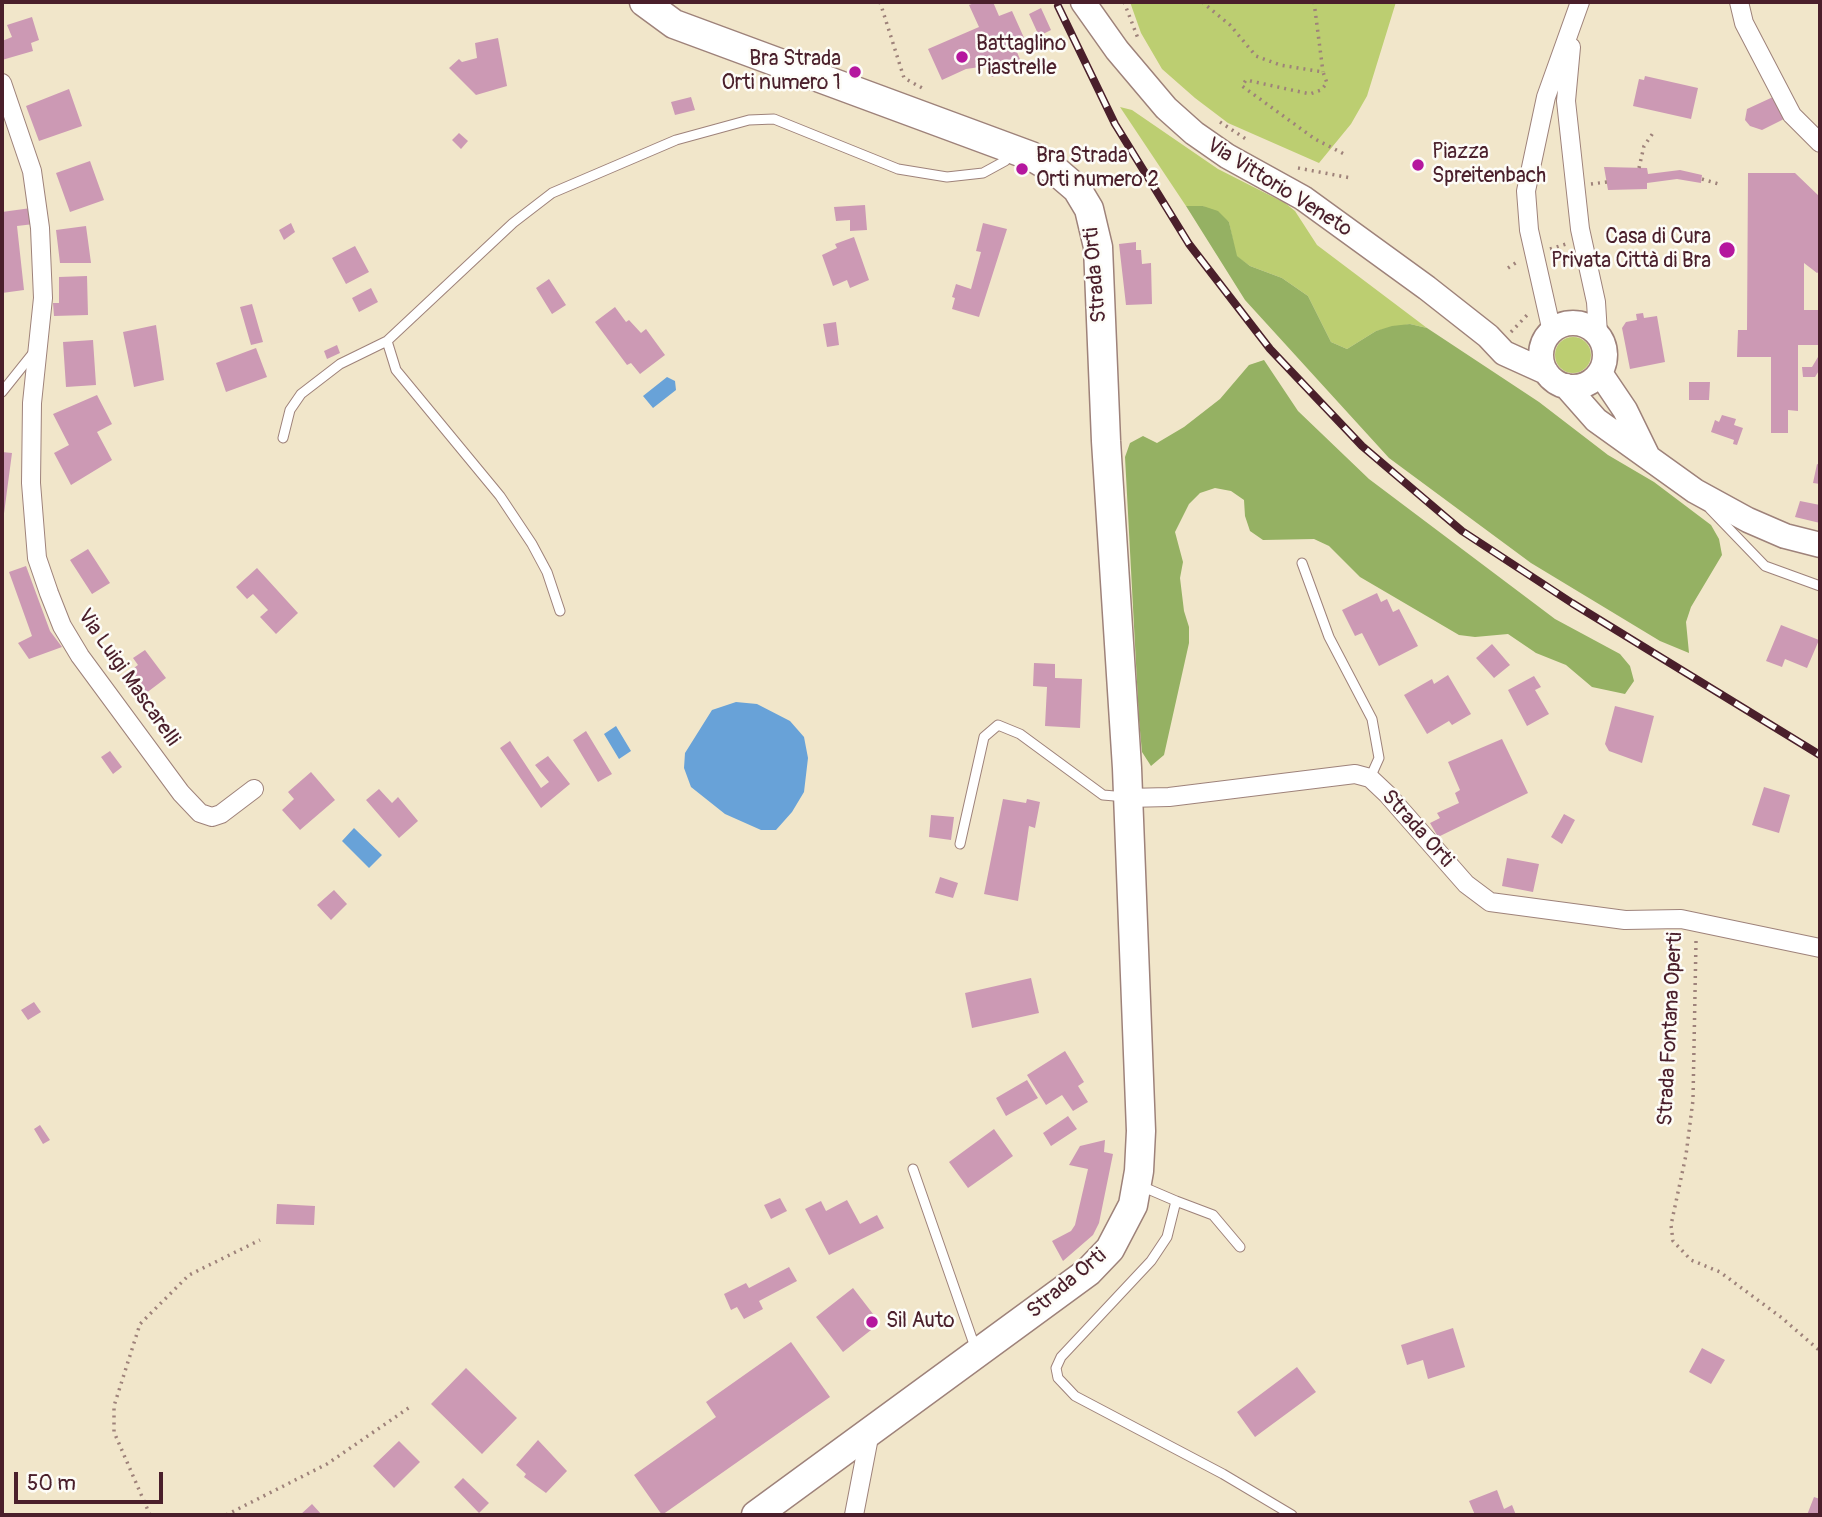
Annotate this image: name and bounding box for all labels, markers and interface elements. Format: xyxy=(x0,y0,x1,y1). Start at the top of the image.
place label: Battaglino Piastrelle xyxy=(976,32,1066,82)
place label: Bra Strada Orti numero 1 xyxy=(721,47,841,97)
marker: Battaglino Piastrelle xyxy=(954,49,970,65)
marker: Bra Strada Orti numero 1 xyxy=(847,64,863,80)
street label: Via Vittorio Veneto xyxy=(1202,133,1356,243)
place label: Piazza Spreitenbach xyxy=(1432,140,1546,190)
place label: Bra Strada Orti numero 2 xyxy=(1036,144,1159,194)
marker: Piazza Spreitenbach xyxy=(1410,157,1426,173)
marker: Bra Strada Orti numero 2 xyxy=(1014,161,1030,177)
place label: Casa di Cura Privata Città di Bra xyxy=(1551,225,1711,275)
street label: Strada Orti xyxy=(1079,226,1113,324)
marker: Casa di Cura Privata Città di Bra xyxy=(1717,240,1737,260)
street label: Via Luigi Mascarelli xyxy=(71,605,185,751)
street label: Strada Orti xyxy=(1376,785,1458,873)
street label: Strada Fontana Operti xyxy=(1653,931,1689,1127)
street label: Strada Orti xyxy=(1022,1244,1112,1324)
place label: Sil Auto xyxy=(886,1309,955,1335)
marker: Sil Auto xyxy=(864,1314,880,1330)
scale bar xyxy=(18,1458,166,1502)
text: 50 m xyxy=(27,1470,76,1497)

